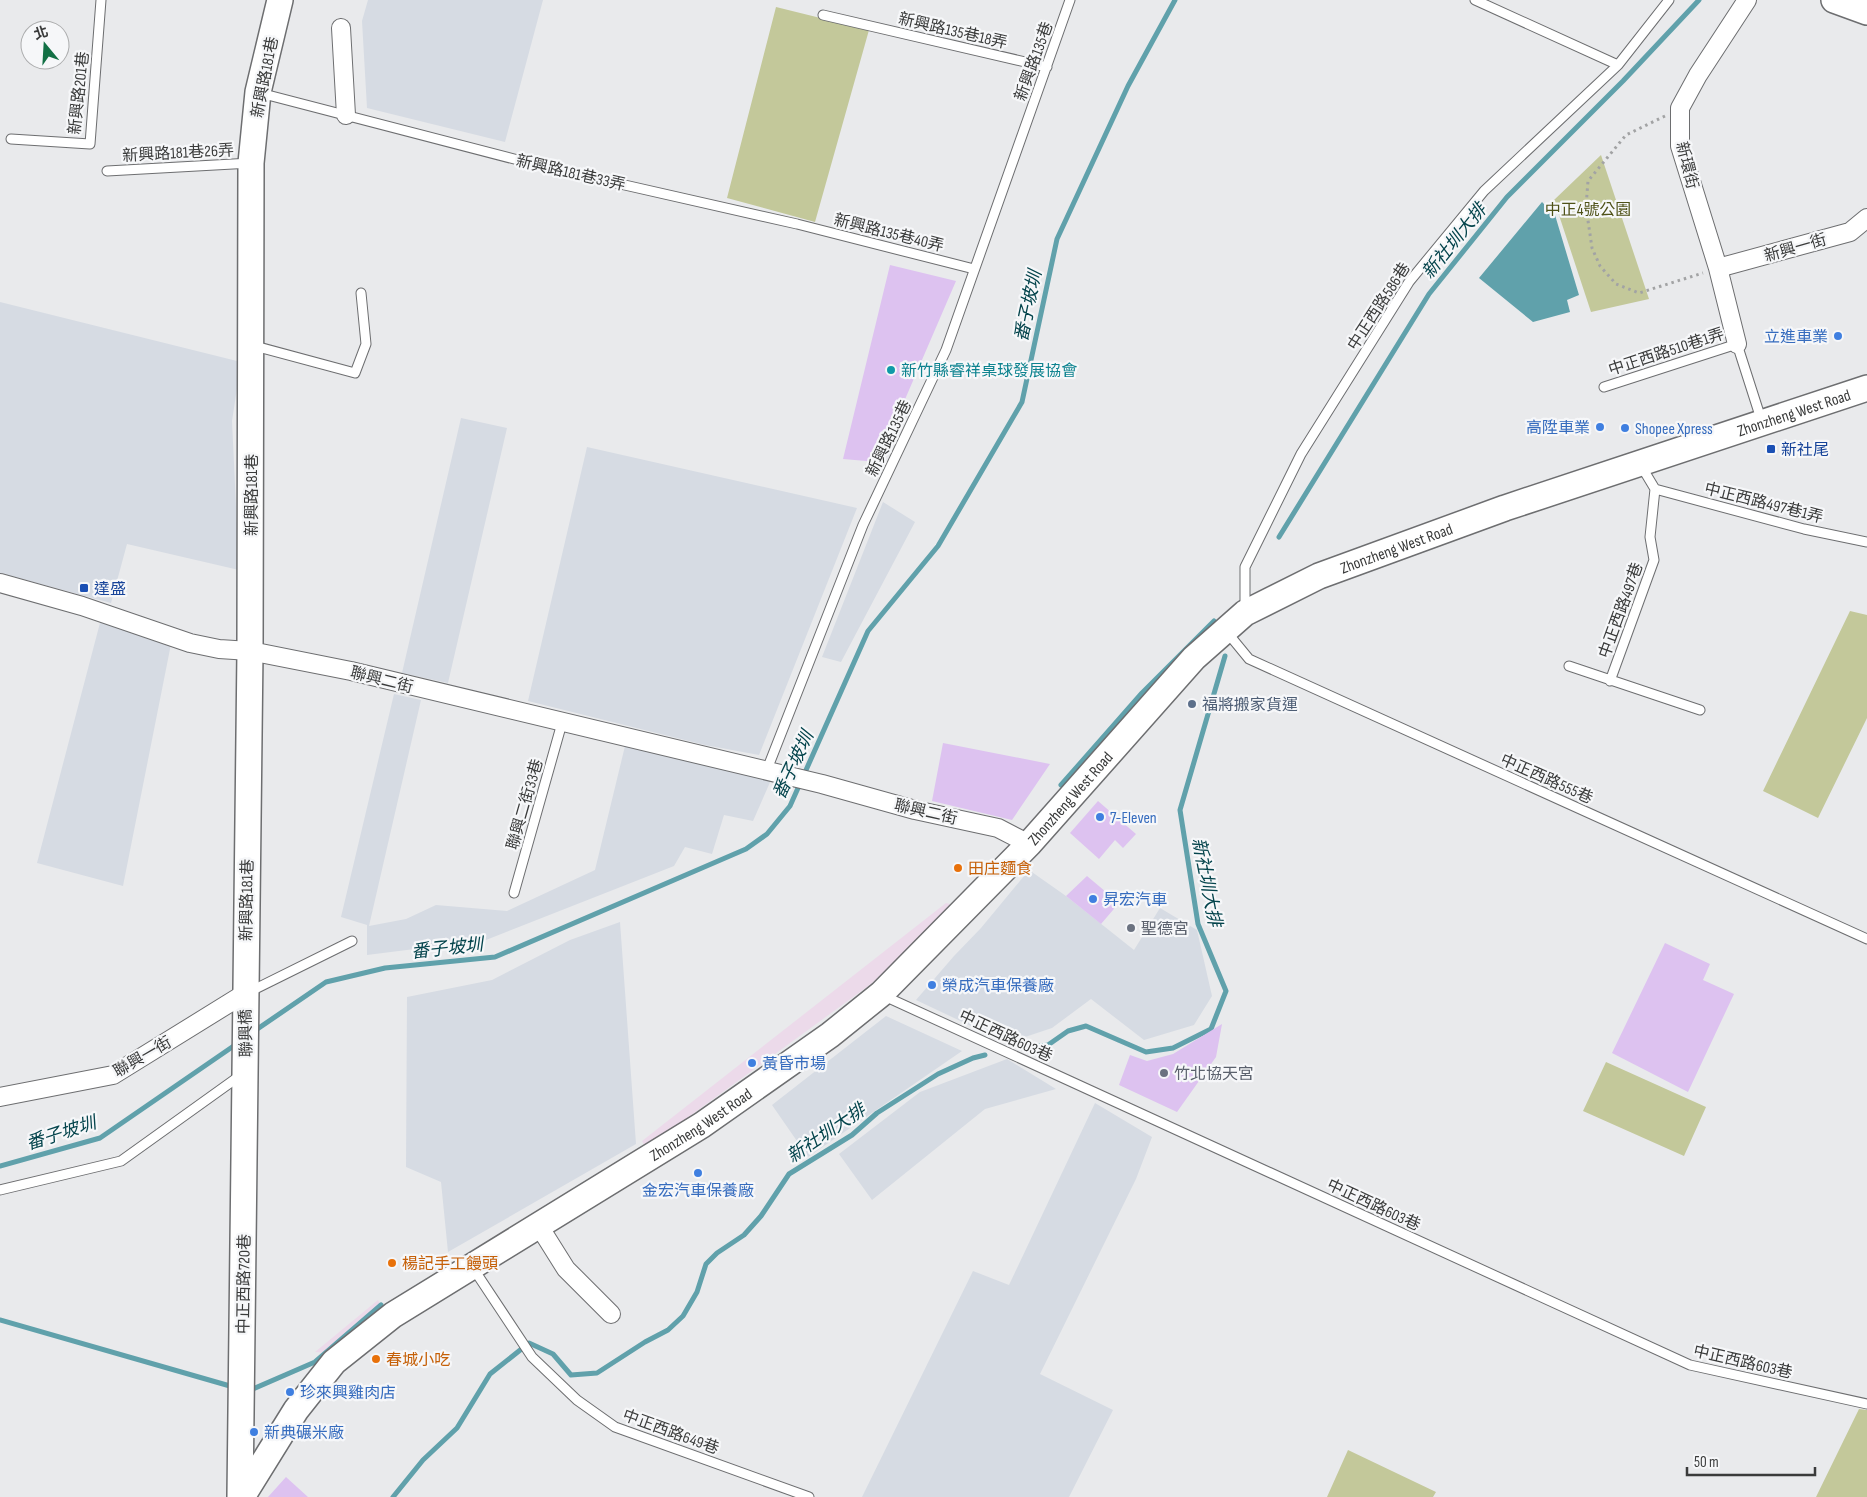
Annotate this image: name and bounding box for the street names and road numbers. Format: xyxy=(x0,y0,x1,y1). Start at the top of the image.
street label: 新興路135巷18弄 xyxy=(896,10,1009,53)
street label: 新興路135巷 xyxy=(1011,19,1057,104)
street label: 新興路181巷 xyxy=(248,35,283,119)
street label: 新興路201巷 xyxy=(66,51,93,136)
street label: 新環街 xyxy=(1672,140,1702,191)
street label: 新興路181巷26弄 xyxy=(122,141,234,166)
street label: 新興路181巷33弄 xyxy=(514,152,627,195)
street label: 新興路135巷40弄 xyxy=(832,211,946,256)
street label: 新興一街 xyxy=(1762,230,1829,266)
street label: 中正西路586巷 xyxy=(1344,260,1415,354)
street label: 中正西路510巷1弄 xyxy=(1606,325,1727,380)
street label: Zhonzheng West Road xyxy=(1735,386,1853,441)
street label: 新興路135巷 xyxy=(863,397,916,480)
street label: 新興路181巷 xyxy=(243,454,262,536)
street label: 中正西路497巷1弄 xyxy=(1702,480,1825,527)
street label: Zhonzheng West Road xyxy=(1338,520,1456,578)
street label: 中正西路497巷 xyxy=(1595,560,1647,661)
street label: 聯興二街 xyxy=(348,663,415,697)
street label: Zhonzheng West Road xyxy=(1025,748,1117,849)
street label: 中正西路555巷 xyxy=(1497,751,1596,808)
street label: 聯興二街33巷 xyxy=(503,757,547,852)
street label: 聯興二街 xyxy=(892,796,959,829)
street label: 新興路181巷 xyxy=(237,859,258,941)
street label: 中正西路603巷 xyxy=(956,1006,1055,1066)
street label: 聯興橋 xyxy=(237,1009,256,1057)
street label: 聯興一街 xyxy=(110,1033,175,1082)
street label: Zhonzheng West Road xyxy=(647,1085,756,1166)
street label: 中正西路603巷 xyxy=(1324,1175,1423,1235)
street label: 中正西路720巷 xyxy=(234,1234,255,1334)
street label: 中正西路603巷 xyxy=(1691,1342,1794,1383)
street label: 中正西路649巷 xyxy=(620,1406,721,1459)

